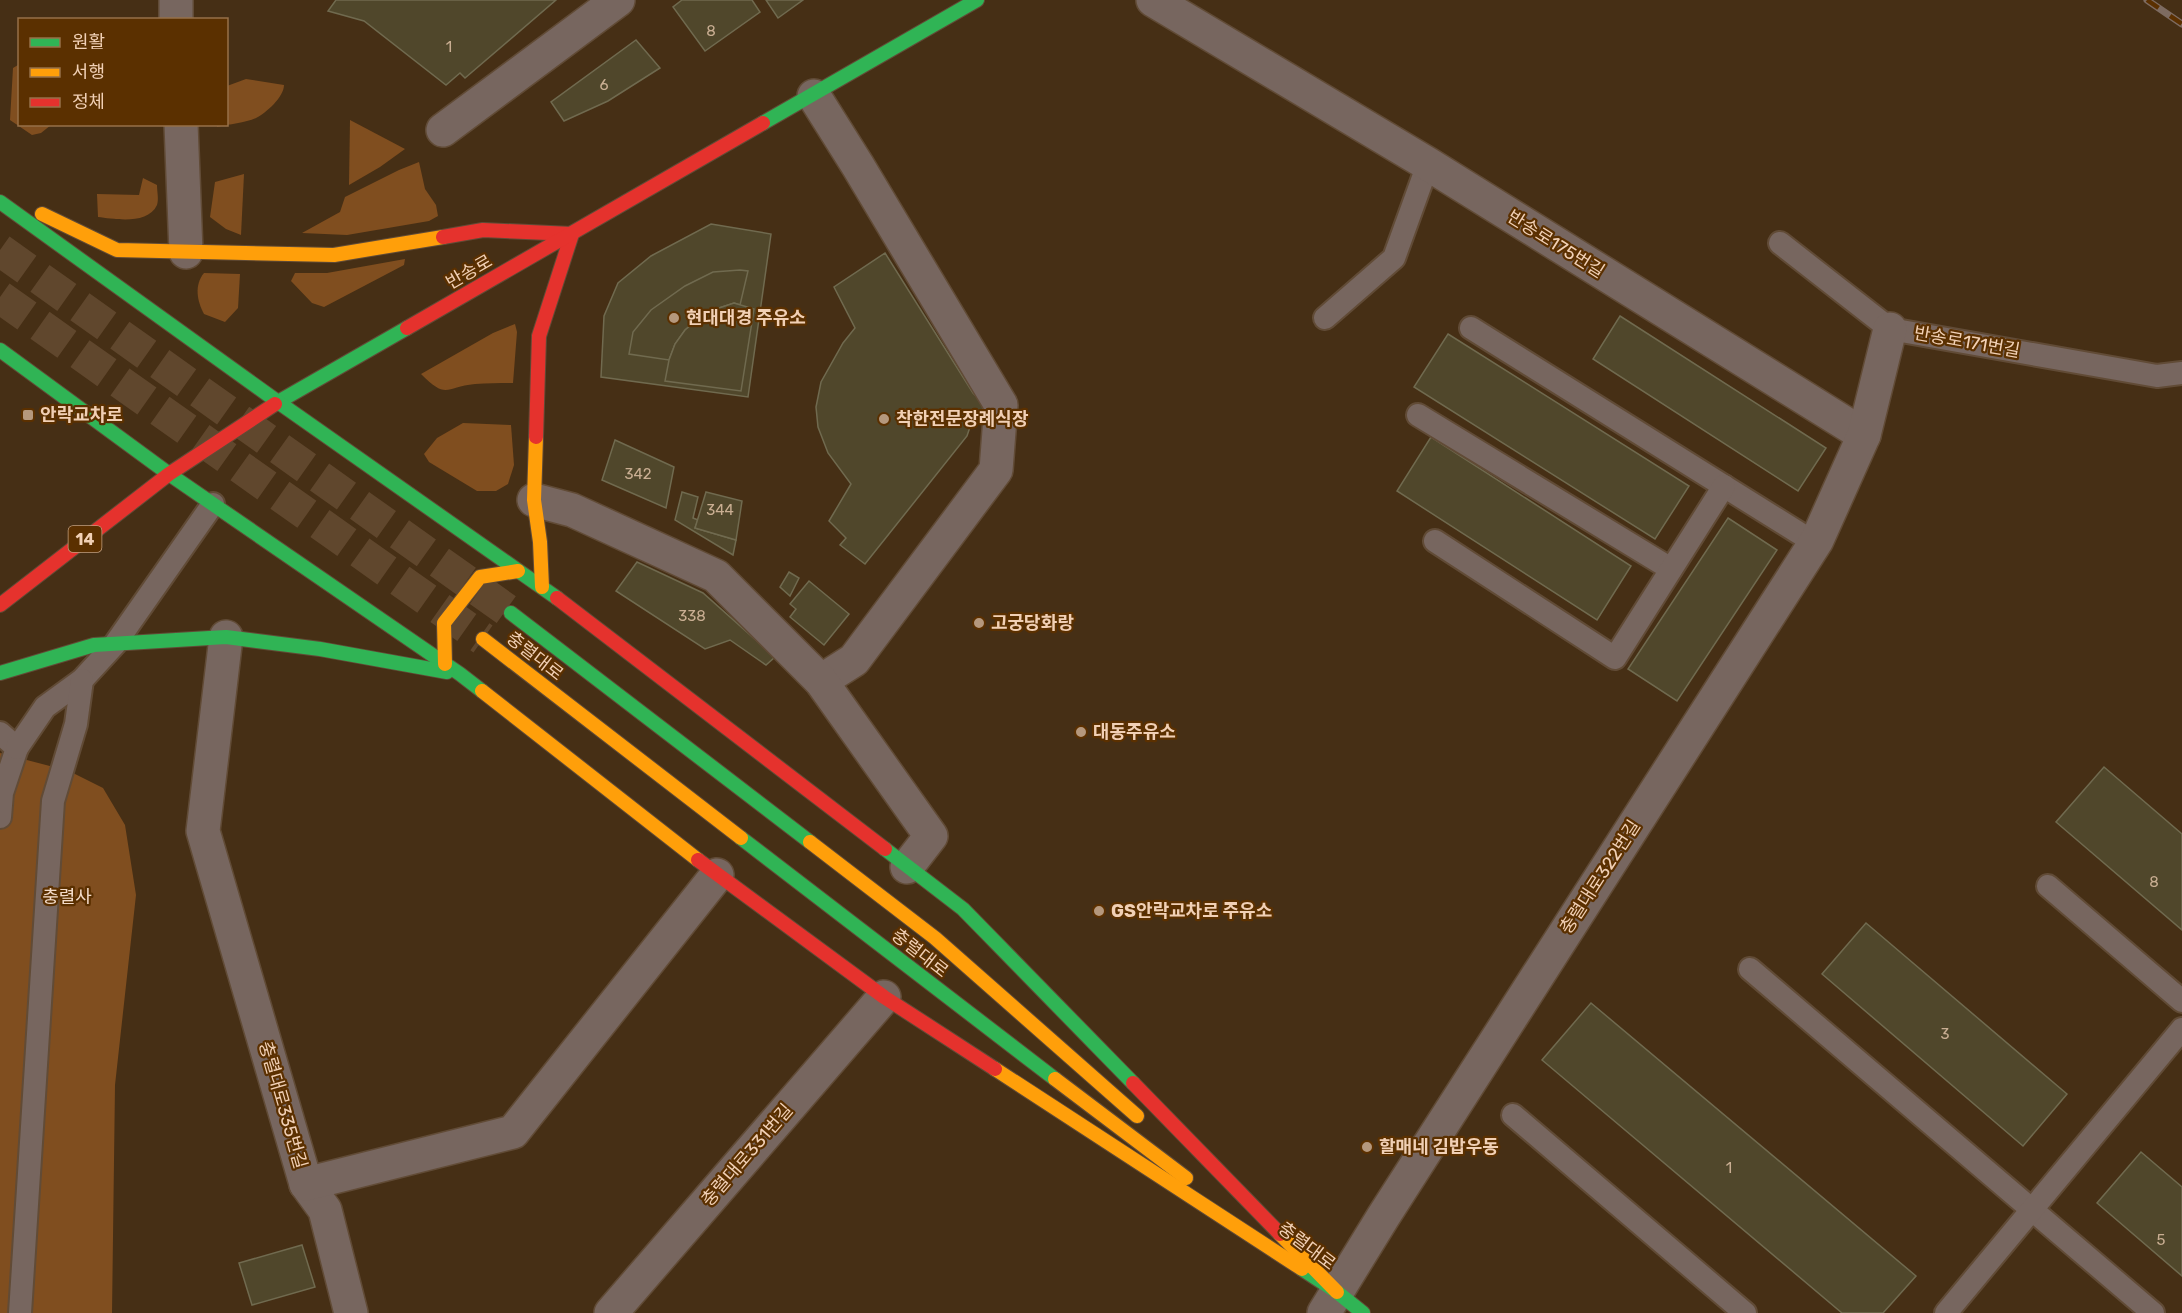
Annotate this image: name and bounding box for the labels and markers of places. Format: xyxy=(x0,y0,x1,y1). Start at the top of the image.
place label: 현대대경 주유소 xyxy=(686,307,806,329)
marker: 현대대경 주유소 xyxy=(667,311,681,325)
place label: 안락교차로 xyxy=(40,404,123,426)
marker: 안락교차로 xyxy=(21,408,35,422)
place label: 착한전문장례식장 xyxy=(896,408,1029,430)
marker: 착한전문장례식장 xyxy=(877,412,891,426)
place label: 고궁당화랑 xyxy=(991,612,1074,634)
marker: 고궁당화랑 xyxy=(972,616,986,630)
place label: 대동주유소 xyxy=(1093,721,1176,743)
marker: 대동주유소 xyxy=(1074,725,1088,739)
place label: GS안락교차로 주유소 xyxy=(1111,900,1272,922)
marker: GS안락교차로 주유소 xyxy=(1092,904,1106,918)
place label: 할매네 김밥우동 xyxy=(1379,1136,1499,1158)
marker: 할매네 김밥우동 xyxy=(1360,1140,1374,1154)

